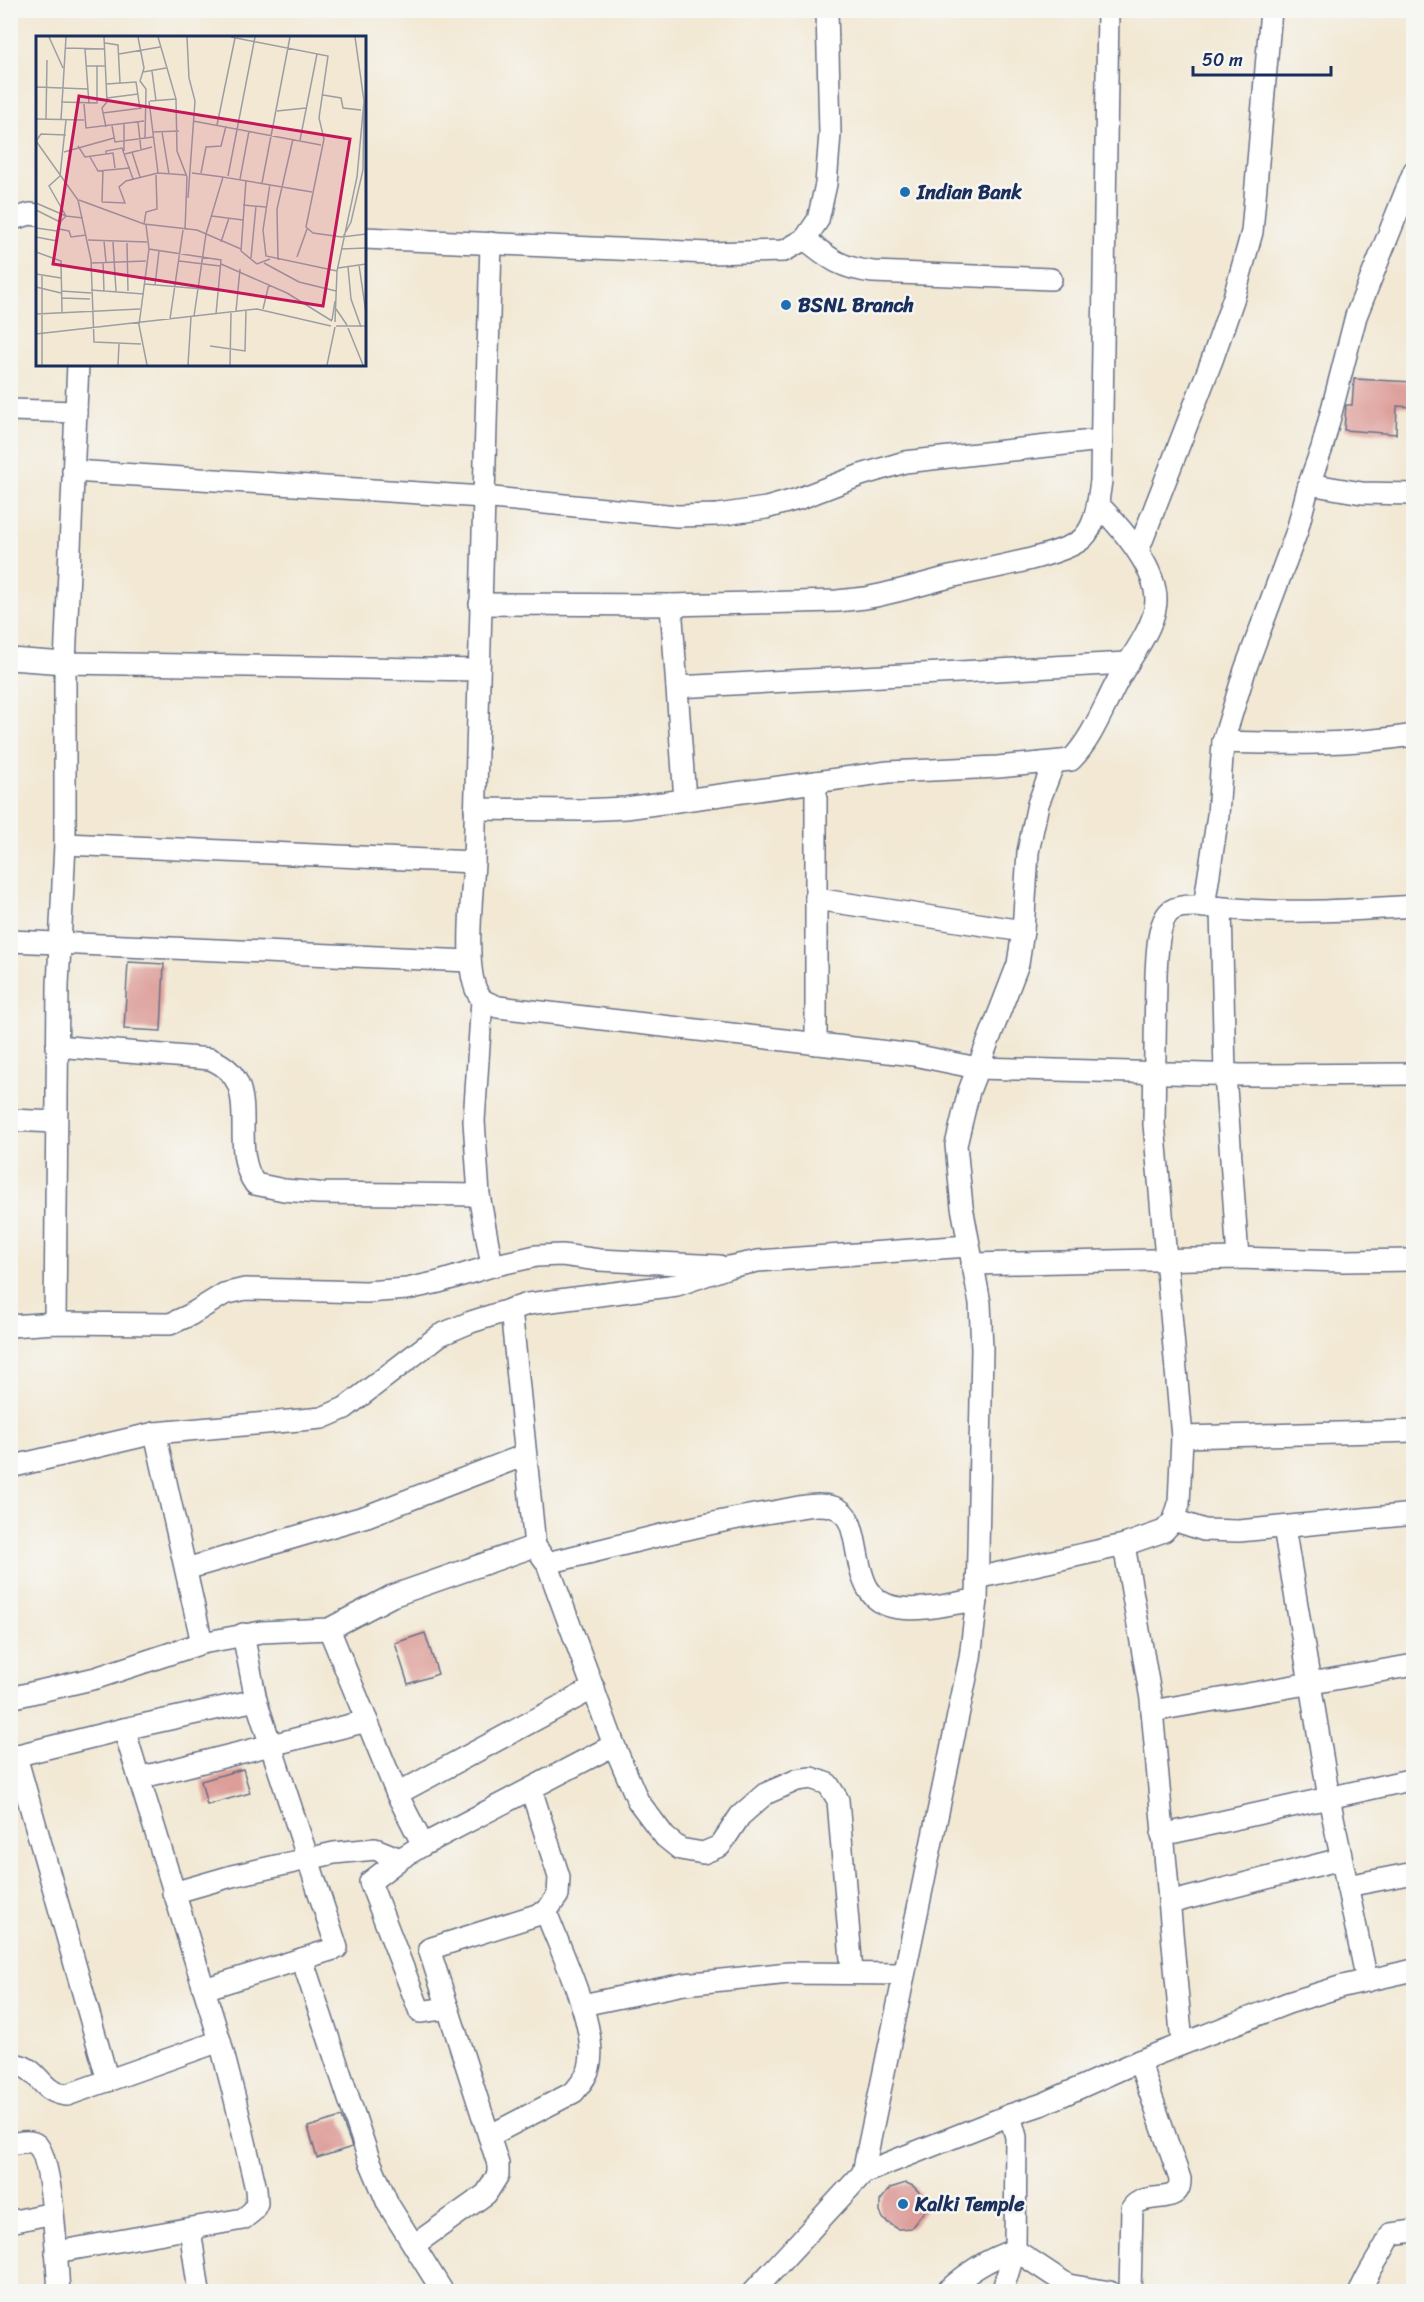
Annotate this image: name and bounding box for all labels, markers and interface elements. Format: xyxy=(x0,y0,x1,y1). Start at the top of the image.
inset map xyxy=(36,36,366,366)
scale bar xyxy=(1193,39,1331,77)
text: 50 m xyxy=(1202,44,1243,76)
place label: Indian Bank xyxy=(916,175,1022,210)
marker: Indian Bank xyxy=(898,185,912,199)
place label: BSNL Branch xyxy=(798,288,914,323)
marker: BSNL Branch xyxy=(779,298,793,312)
place label: Kalki Temple xyxy=(914,2187,1025,2222)
marker: Kalki Temple xyxy=(896,2197,910,2211)

